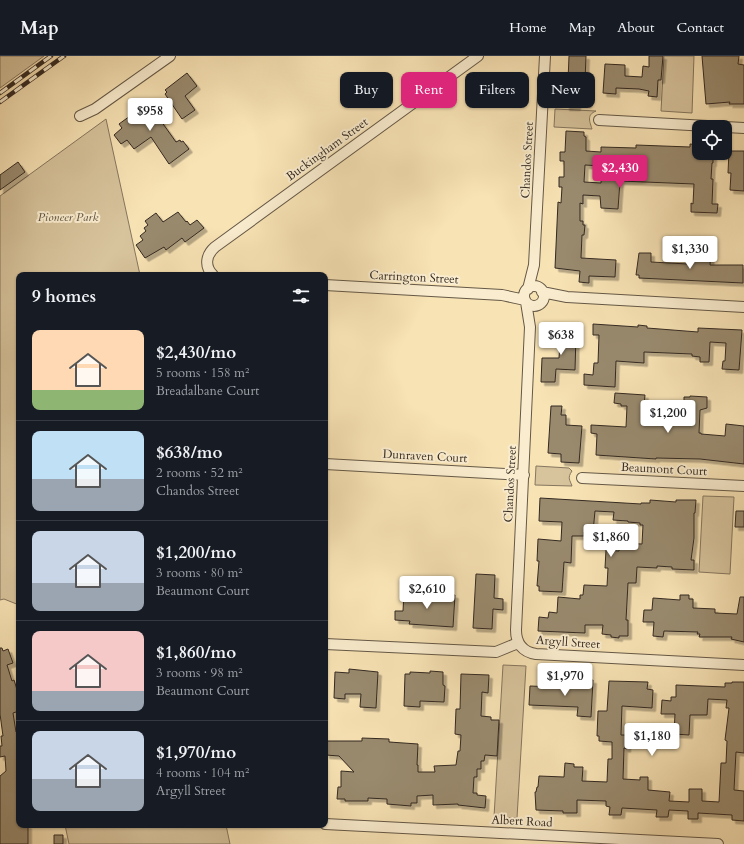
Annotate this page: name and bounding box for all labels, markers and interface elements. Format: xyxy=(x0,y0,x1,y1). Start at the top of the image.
text: Map xyxy=(20,15,59,41)
text: Home xyxy=(509,18,547,37)
text: Map xyxy=(569,18,595,37)
text: About xyxy=(617,18,654,37)
text: Contact xyxy=(676,18,724,37)
chip: Buy xyxy=(340,72,393,108)
chip: Rent xyxy=(401,72,457,108)
chip: Filters xyxy=(465,72,529,108)
chip: New xyxy=(537,72,595,108)
pin: $958 xyxy=(126,98,174,132)
text: $958 xyxy=(137,102,163,120)
street label: Buckingham Street xyxy=(283,114,371,184)
map controls xyxy=(692,120,732,160)
button: locate xyxy=(692,120,732,160)
street label: Chandos Street xyxy=(517,121,537,199)
pin: $2,430 xyxy=(587,155,653,189)
text: $2,430 xyxy=(601,159,639,177)
park label: Pioneer Park xyxy=(38,209,98,225)
pin: $1,330 xyxy=(657,236,723,270)
text: $1,330 xyxy=(671,240,709,258)
street label: Carrington Street xyxy=(369,267,459,287)
text: 9 homes xyxy=(32,285,96,308)
icon: filters xyxy=(290,285,312,307)
pin: $638 xyxy=(537,322,585,356)
text: $638 xyxy=(548,326,574,344)
text: $2,430/mo xyxy=(156,341,236,364)
icon: home xyxy=(64,346,112,394)
text: 5 rooms · 158 m² xyxy=(156,364,249,382)
text: Breadalbane Court xyxy=(156,382,259,400)
pin: $1,200 xyxy=(635,400,701,434)
text: $1,200 xyxy=(649,404,687,422)
text: $638/mo xyxy=(156,441,222,464)
street label: Chandos Street xyxy=(500,445,520,523)
street label: Dunraven Court xyxy=(382,446,468,466)
icon: home xyxy=(64,447,112,495)
street label: Beaumont Court xyxy=(621,459,708,479)
text: 2 rooms · 52 m² xyxy=(156,464,243,482)
text: Chandos Street xyxy=(156,482,239,500)
pin: $1,860 xyxy=(578,524,644,558)
text: $1,860 xyxy=(592,528,630,546)
text: $1,200/mo xyxy=(156,541,236,564)
icon: home xyxy=(64,547,112,595)
text: 3 rooms · 80 m² xyxy=(156,564,243,582)
pin: $2,610 xyxy=(394,576,460,610)
text: $2,610 xyxy=(408,580,446,598)
text: Beaumont Court xyxy=(156,582,249,600)
street label: Argyll Street xyxy=(535,632,601,652)
text: $1,860/mo xyxy=(156,641,236,664)
icon: home xyxy=(64,647,112,695)
pin: $1,970 xyxy=(532,663,598,697)
text: 3 rooms · 98 m² xyxy=(156,664,243,682)
text: $1,970 xyxy=(546,667,584,685)
text: Beaumont Court xyxy=(156,682,249,700)
pin: $1,180 xyxy=(619,723,685,757)
text: $1,180 xyxy=(633,727,671,745)
text: $1,970/mo xyxy=(156,741,236,764)
icon: home xyxy=(64,747,112,795)
text: 4 rooms · 104 m² xyxy=(156,764,249,782)
text: Argyll Street xyxy=(156,782,226,800)
street label: Albert Road xyxy=(491,811,554,831)

